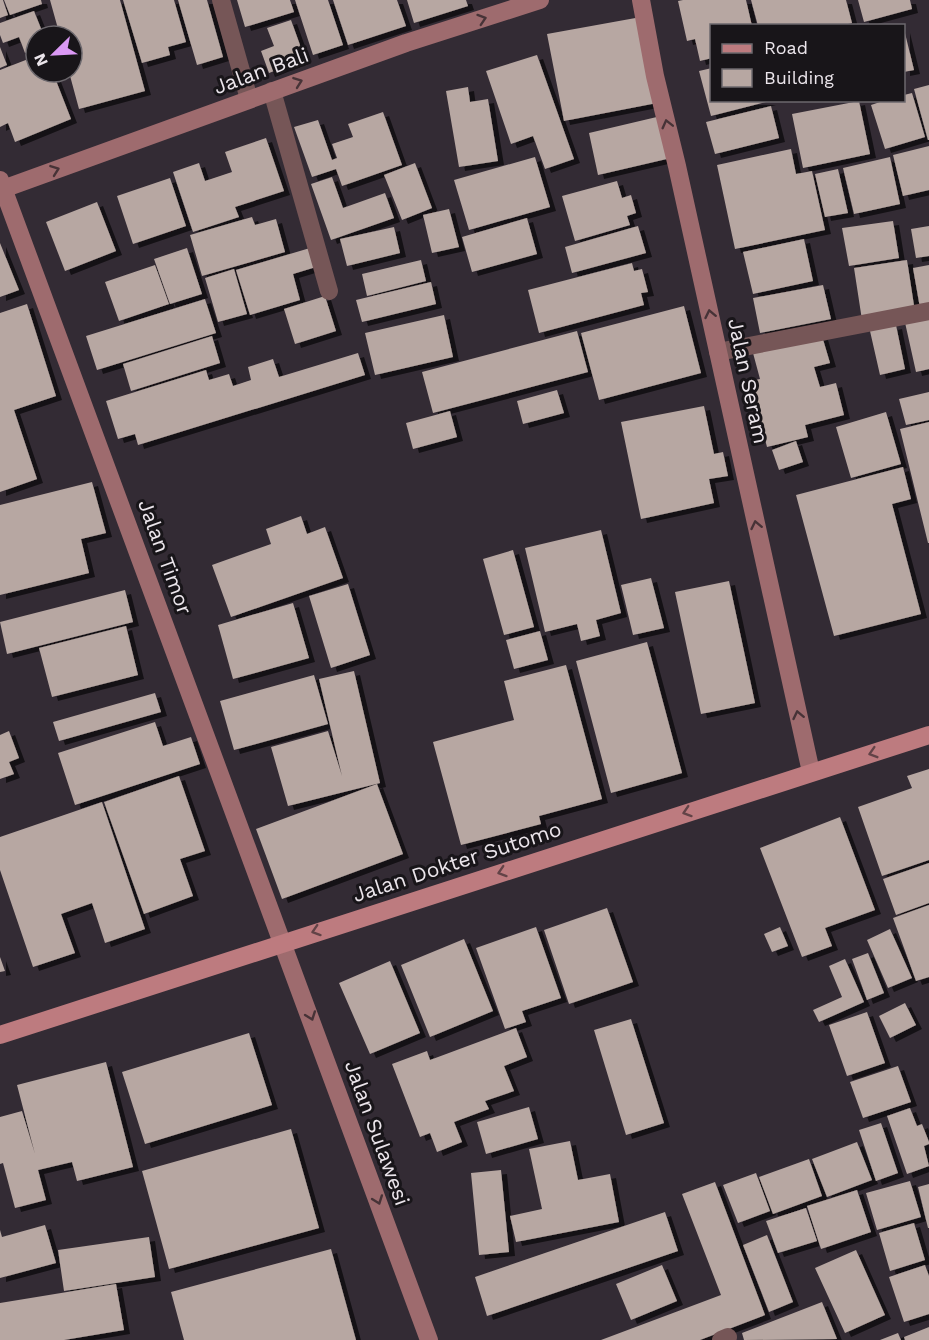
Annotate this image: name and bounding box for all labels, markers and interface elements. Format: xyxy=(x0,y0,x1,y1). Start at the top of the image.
one-way arrow xyxy=(476,13,487,26)
north arrow xyxy=(24,24,84,84)
legend xyxy=(710,24,905,102)
text: Road xyxy=(764,37,808,58)
street label: Jalan Bali xyxy=(210,42,312,99)
text: N xyxy=(30,51,52,69)
text: Building xyxy=(764,67,834,88)
one-way arrow xyxy=(292,76,302,89)
one-way arrow xyxy=(661,119,674,129)
one-way arrow xyxy=(49,164,60,177)
one-way arrow xyxy=(704,309,717,319)
street label: Jalan Seram xyxy=(723,316,774,446)
street label: Jalan Timor xyxy=(133,496,198,618)
one-way arrow xyxy=(751,520,764,530)
one-way arrow xyxy=(793,710,806,720)
one-way arrow xyxy=(868,746,879,758)
one-way arrow xyxy=(682,805,693,817)
street label: Jalan Dokter Sutomo xyxy=(349,816,564,907)
one-way arrow xyxy=(497,864,508,877)
one-way arrow xyxy=(311,924,322,936)
one-way arrow xyxy=(303,1011,316,1021)
street label: Jalan Sulawesi xyxy=(340,1057,415,1209)
one-way arrow xyxy=(370,1194,383,1204)

